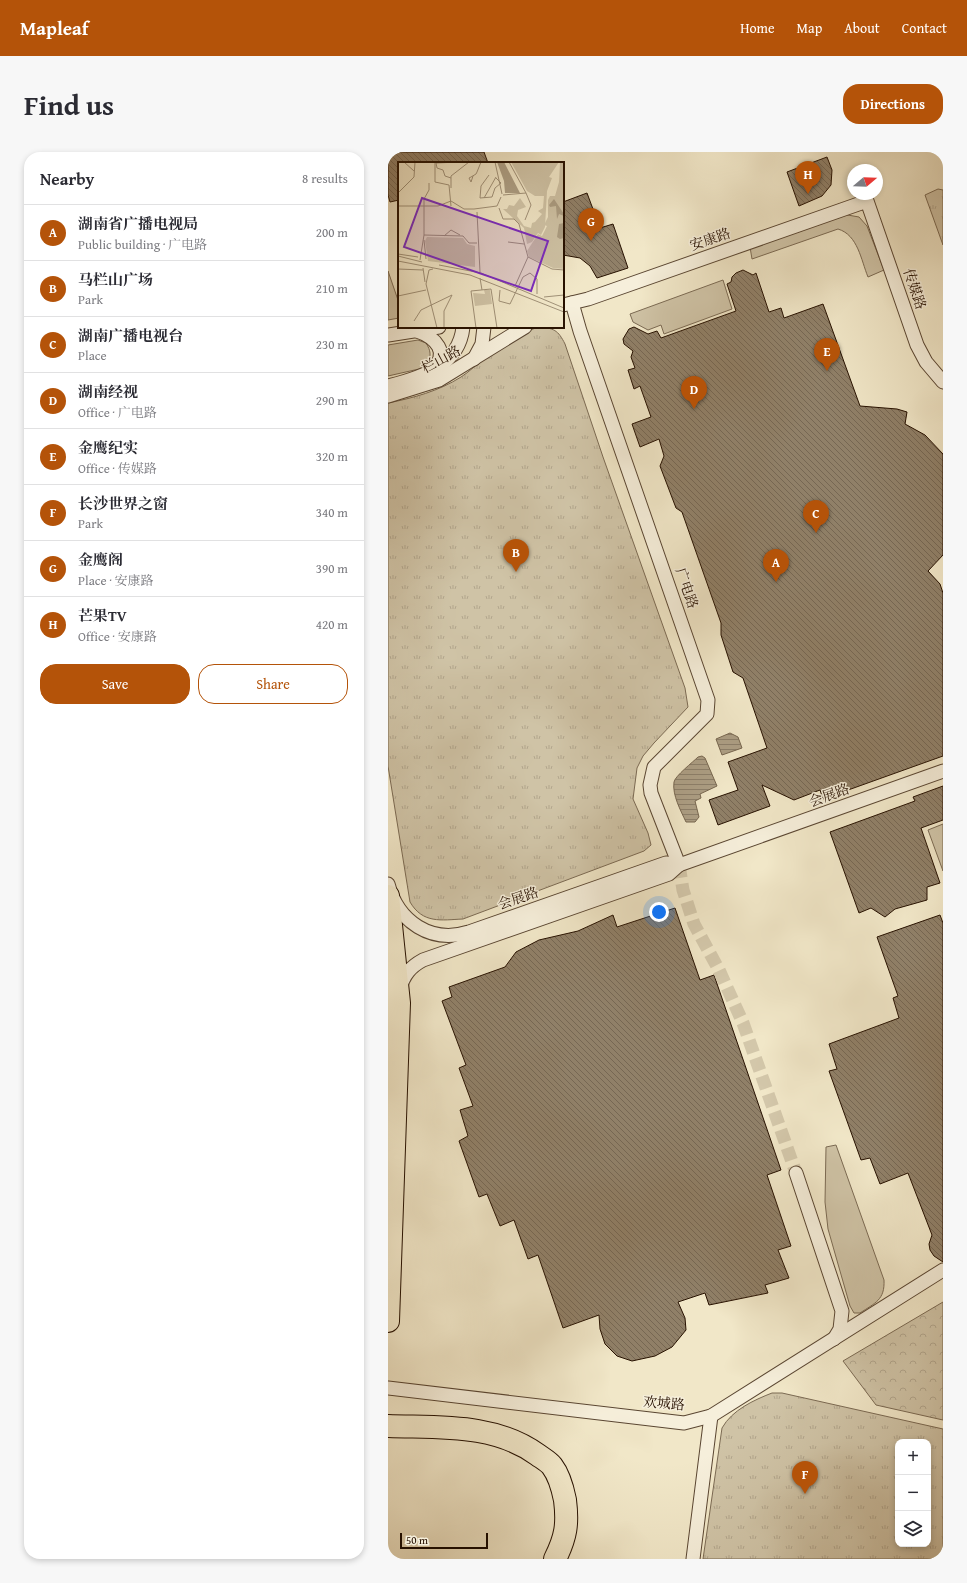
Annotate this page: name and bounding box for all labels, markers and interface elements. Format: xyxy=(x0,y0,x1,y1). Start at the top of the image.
text: Mapleaf xyxy=(20,14,89,42)
text: Home xyxy=(740,18,775,38)
text: Map xyxy=(797,18,822,38)
text: About xyxy=(844,18,880,38)
text: Contact xyxy=(902,18,947,38)
text: Find us xyxy=(24,84,114,125)
button: Directions xyxy=(843,84,943,124)
pin: H xyxy=(795,161,821,194)
inset map xyxy=(398,162,564,328)
north arrow xyxy=(847,164,883,200)
text: Nearby xyxy=(40,166,94,191)
text: 8 results xyxy=(302,169,348,188)
pin: G xyxy=(578,208,604,241)
text: 湖南省广播电视局 xyxy=(78,213,198,234)
text: A xyxy=(49,223,57,242)
text: 200 m xyxy=(316,223,348,242)
street label: 安康路 xyxy=(687,223,733,255)
text: Public building · 广电路 xyxy=(78,235,207,254)
street label: 传媒路 xyxy=(899,266,931,312)
text: 马栏山广场 xyxy=(78,269,153,290)
text: B xyxy=(49,279,57,298)
text: 210 m xyxy=(316,279,348,298)
text: Park xyxy=(78,290,103,309)
text: 湖南广播电视台 xyxy=(78,325,183,346)
text: C xyxy=(49,335,57,354)
text: 230 m xyxy=(316,335,348,354)
pin: E xyxy=(814,338,840,371)
street label: 栏山路 xyxy=(418,340,464,378)
text: Place xyxy=(78,346,107,365)
pin: D xyxy=(681,376,707,409)
text: 湖南经视 xyxy=(78,381,138,402)
text: D xyxy=(49,391,57,410)
text: 290 m xyxy=(316,391,348,410)
text: Office · 广电路 xyxy=(78,403,157,422)
text: 金鹰纪实 xyxy=(78,437,138,458)
text: E xyxy=(50,447,56,466)
text: 320 m xyxy=(316,447,348,466)
text: Office · 传媒路 xyxy=(78,459,157,478)
text: 长沙世界之窗 xyxy=(78,493,168,514)
pin: C xyxy=(803,500,829,533)
text: F xyxy=(50,503,56,522)
text: 340 m xyxy=(316,503,348,522)
text: Park xyxy=(78,514,103,533)
pin: B xyxy=(503,539,529,572)
text: 金鹰阁 xyxy=(78,549,123,570)
pin: A xyxy=(763,549,789,582)
text: G xyxy=(49,559,57,578)
text: 390 m xyxy=(316,559,348,578)
street label: 广电路 xyxy=(671,565,703,611)
text: Place · 安康路 xyxy=(78,571,154,590)
text: 芒果TV xyxy=(78,605,127,626)
text: H xyxy=(48,615,58,634)
text: 420 m xyxy=(316,615,348,634)
text: Office · 安康路 xyxy=(78,627,157,646)
button: Save xyxy=(40,664,190,704)
button: Share xyxy=(198,664,348,704)
street label: 会展路 xyxy=(806,778,852,812)
street label: 会展路 xyxy=(495,882,541,914)
your location xyxy=(649,902,669,922)
street label: 欢城路 xyxy=(642,1391,686,1415)
map controls xyxy=(895,1439,931,1547)
button: + xyxy=(895,1439,931,1475)
pin: F xyxy=(792,1461,818,1494)
button: − xyxy=(895,1475,931,1511)
button: layers xyxy=(895,1511,931,1547)
scale bar xyxy=(400,1531,488,1550)
text: 50 m xyxy=(406,1532,428,1548)

